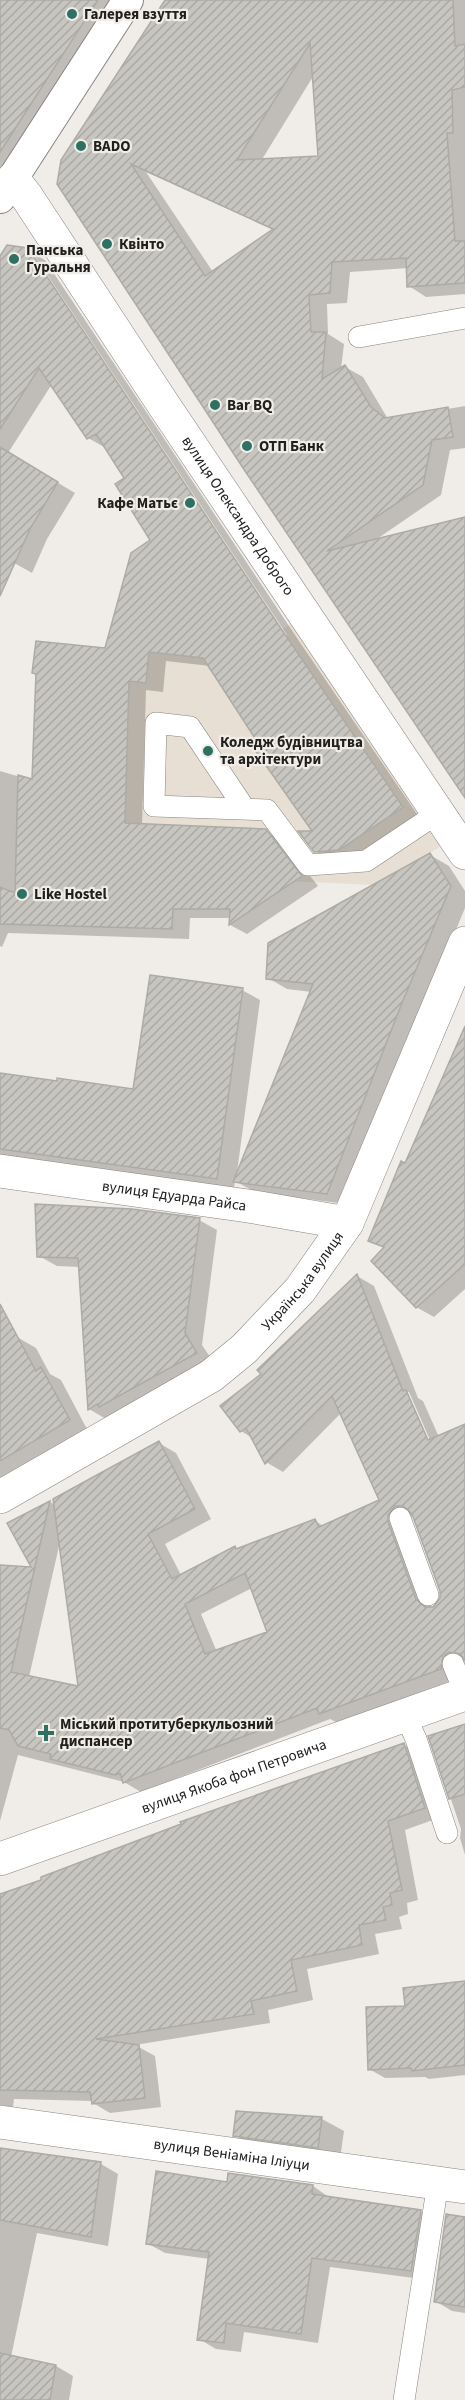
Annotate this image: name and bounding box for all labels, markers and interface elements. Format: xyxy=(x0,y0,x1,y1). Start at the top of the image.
place label: Галерея взуття xyxy=(84,4,187,25)
marker: Галерея взуття xyxy=(65,7,79,21)
place label: BADO xyxy=(93,136,130,157)
marker: BADO xyxy=(74,139,88,153)
place label: Квінто xyxy=(119,234,164,255)
marker: Квінто xyxy=(100,237,114,251)
place label: Панська Гуральня xyxy=(26,240,91,278)
marker: Панська Гуральня xyxy=(7,252,21,266)
place label: Bar BQ xyxy=(227,395,273,416)
marker: Bar BQ xyxy=(208,398,222,412)
street label: вулиця Олександра Доброго xyxy=(176,432,299,600)
place label: ОТП Банк xyxy=(259,436,325,457)
marker: ОТП Банк xyxy=(240,439,254,453)
place label: Кафе Матьє xyxy=(97,493,178,514)
marker: Кафе Матьє xyxy=(183,496,197,510)
place label: Коледж будівництва та архітектури xyxy=(220,732,363,770)
marker: Коледж будівництва та архітектури xyxy=(201,744,215,758)
place label: Like Hostel xyxy=(34,884,107,905)
marker: Like Hostel xyxy=(15,887,29,901)
street label: вулиця Едуарда Райса xyxy=(101,1176,248,1217)
street label: Українська вулиця xyxy=(257,1227,349,1335)
place label: Міський протитуберкульозний диспансер xyxy=(60,1714,273,1752)
marker: Міський протитуберкульозний диспансер xyxy=(37,1724,55,1742)
street label: вулиця Якоба фон Петровича xyxy=(138,1734,329,1819)
street label: вулиця Веніаміна Іліуци xyxy=(152,2134,311,2176)

